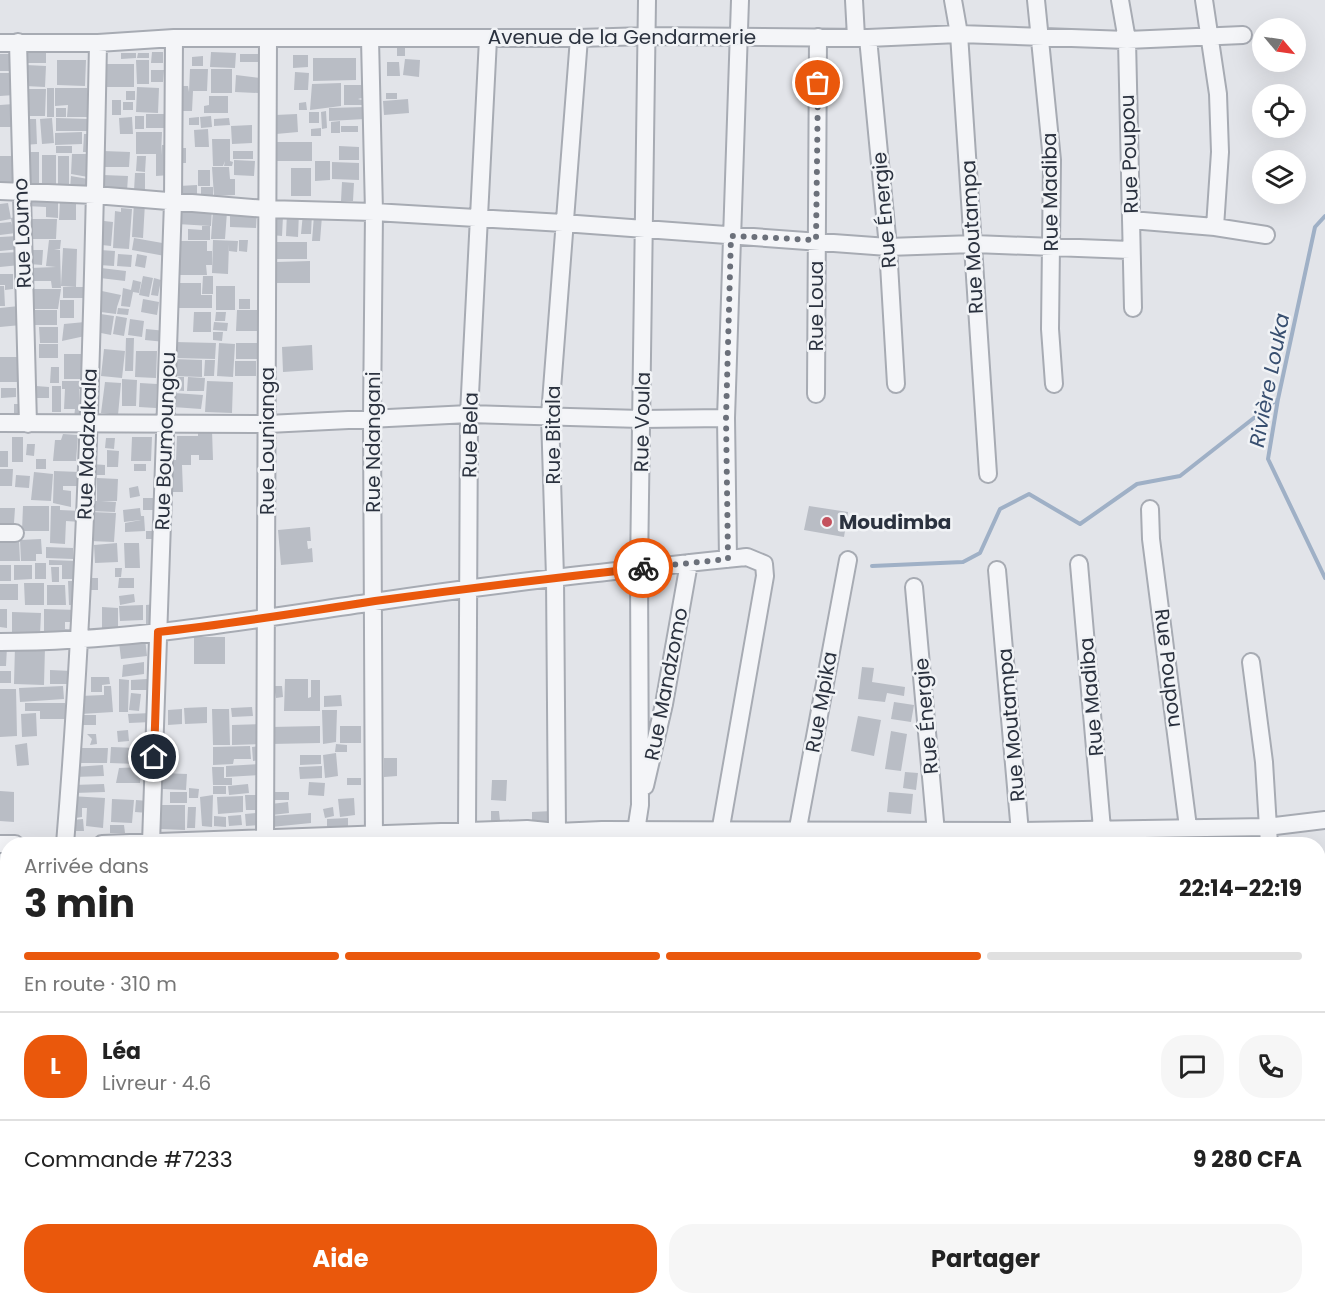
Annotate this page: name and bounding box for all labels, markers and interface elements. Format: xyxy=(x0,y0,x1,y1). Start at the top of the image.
north arrow xyxy=(1252,18,1306,72)
map controls xyxy=(1252,18,1306,204)
street label: Avenue de la Gendarmerie xyxy=(488,23,756,51)
pin xyxy=(792,57,843,108)
icon: bag xyxy=(801,66,834,99)
button: locate xyxy=(1252,84,1306,138)
street label: Rue Poupou xyxy=(1113,94,1145,214)
street label: Rue Madiba xyxy=(1035,132,1065,252)
button: layers xyxy=(1252,150,1306,204)
street label: Rue Énergie xyxy=(865,151,903,269)
street label: Rue Moutampa xyxy=(954,159,990,315)
street label: Rue Loumo xyxy=(6,177,38,289)
street label: Rue Loua xyxy=(802,261,830,351)
water label: Rivière Louka xyxy=(1242,310,1296,450)
street label: Rue Boumoungou xyxy=(148,351,182,531)
street label: Rue Lounianga xyxy=(253,367,281,515)
street label: Rue Madzakala xyxy=(70,368,104,520)
street label: Rue Ndangani xyxy=(359,371,387,513)
street label: Rue Voula xyxy=(627,372,657,472)
street label: Rue Bitala xyxy=(539,385,567,485)
street label: Rue Bela xyxy=(455,392,485,478)
place label: Moudimba xyxy=(839,508,951,536)
marker: Moudimba xyxy=(820,515,834,529)
courier xyxy=(613,538,673,598)
icon: bike xyxy=(627,552,660,585)
street label: Rue Mandzomo xyxy=(637,605,695,763)
street label: Rue Poupou xyxy=(1148,607,1190,729)
street label: Rue Madiba xyxy=(1072,637,1110,757)
street label: Rue Moutampa xyxy=(990,647,1032,803)
street label: Rue Mpika xyxy=(798,649,844,755)
street label: Rue Énergie xyxy=(907,657,945,775)
pin xyxy=(128,731,179,782)
icon: home xyxy=(137,740,170,773)
text: Arrivée dans xyxy=(24,852,149,880)
text: 22:14–22:19 xyxy=(1179,873,1302,904)
text: 3 min xyxy=(24,876,135,931)
text: En route · 310 m xyxy=(24,970,177,998)
button: chat xyxy=(1161,1035,1224,1098)
button: phone xyxy=(1239,1035,1302,1098)
text: Léa xyxy=(102,1036,141,1067)
text: L xyxy=(50,1051,61,1082)
text: Livreur · 4.6 xyxy=(102,1069,211,1097)
text: Commande #7233 xyxy=(24,1144,233,1175)
text: 9 280 CFA xyxy=(1193,1144,1302,1175)
button: Aide xyxy=(24,1224,657,1293)
button: Partager xyxy=(669,1224,1302,1293)

